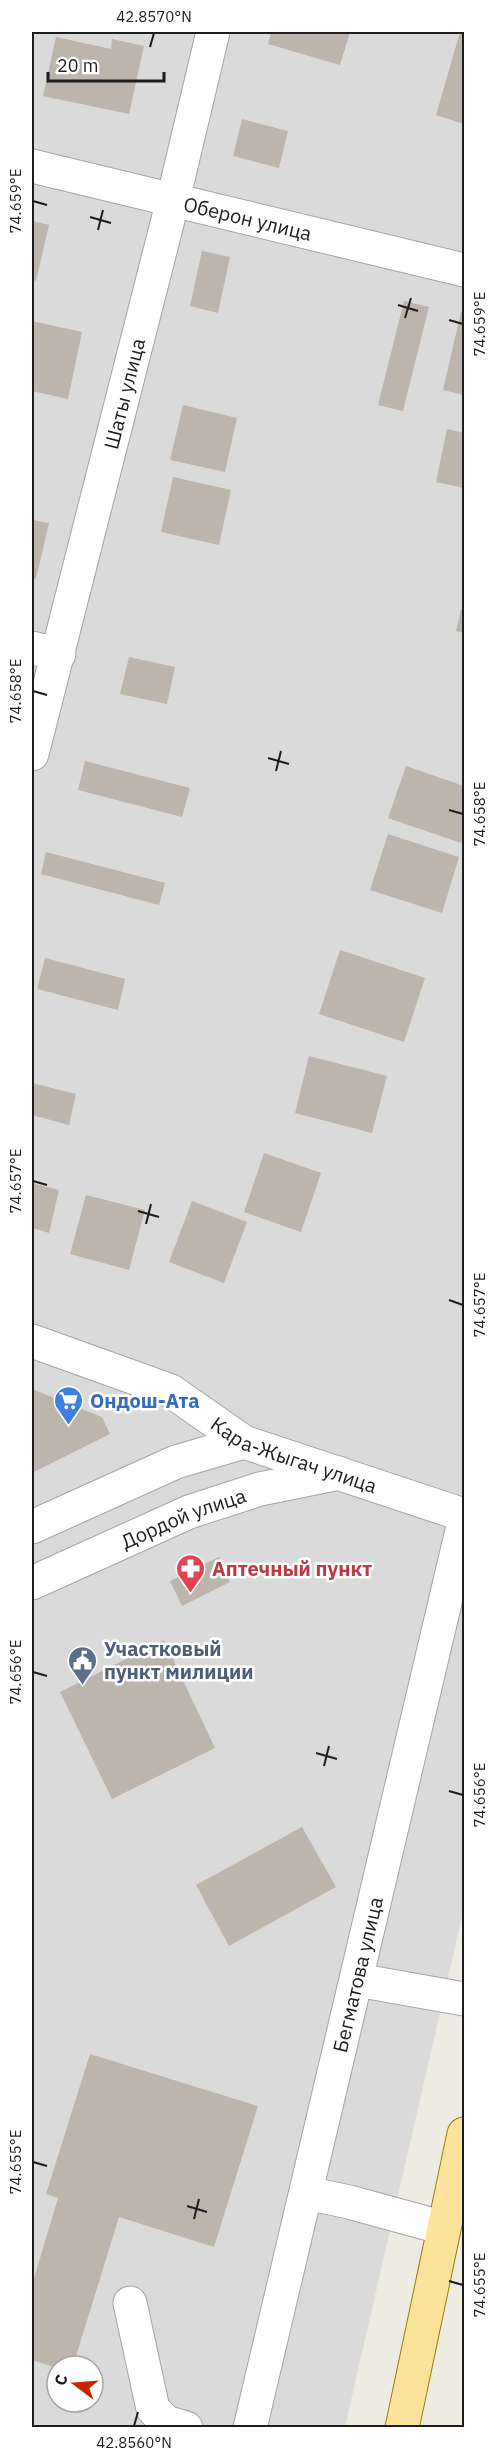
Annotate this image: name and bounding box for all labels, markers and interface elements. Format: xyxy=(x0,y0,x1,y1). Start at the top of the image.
text: 42.8570°N xyxy=(116,7,192,26)
scale bar xyxy=(48,45,164,83)
text: 20 m xyxy=(57,54,99,77)
text: 74.659°E xyxy=(6,169,25,233)
street label: Оберон улица xyxy=(181,189,315,247)
text: 74.659°E xyxy=(470,292,489,356)
street label: Шаты улица xyxy=(97,335,151,452)
text: 74.658°E xyxy=(6,659,25,723)
text: 74.658°E xyxy=(470,782,489,846)
text: 74.657°E xyxy=(6,1149,25,1213)
text: 74.657°E xyxy=(470,1273,489,1337)
supermarket icon: Ондош-Ата xyxy=(53,1384,85,1426)
place label: Ондош-Ата xyxy=(90,1387,200,1414)
street label: Кара-Жыгач улица xyxy=(206,1410,381,1499)
street label: Дордой улица xyxy=(117,1481,249,1555)
pharmacy icon: Аптечный пункт xyxy=(175,1552,207,1594)
place label: Аптечный пункт xyxy=(212,1555,372,1582)
place label: Участковый пункт милиции xyxy=(104,1635,254,1685)
text: 74.656°E xyxy=(6,1640,25,1704)
public building icon: Участковый пункт милиции xyxy=(67,1644,99,1686)
text: 74.656°E xyxy=(470,1763,489,1827)
street label: Бегматова улица xyxy=(326,1894,389,2055)
text: 74.655°E xyxy=(6,2130,25,2194)
text: 74.655°E xyxy=(470,2253,489,2317)
north arrow xyxy=(45,2354,105,2414)
text: С xyxy=(50,2372,72,2388)
text: 42.8560°N xyxy=(96,2433,172,2452)

